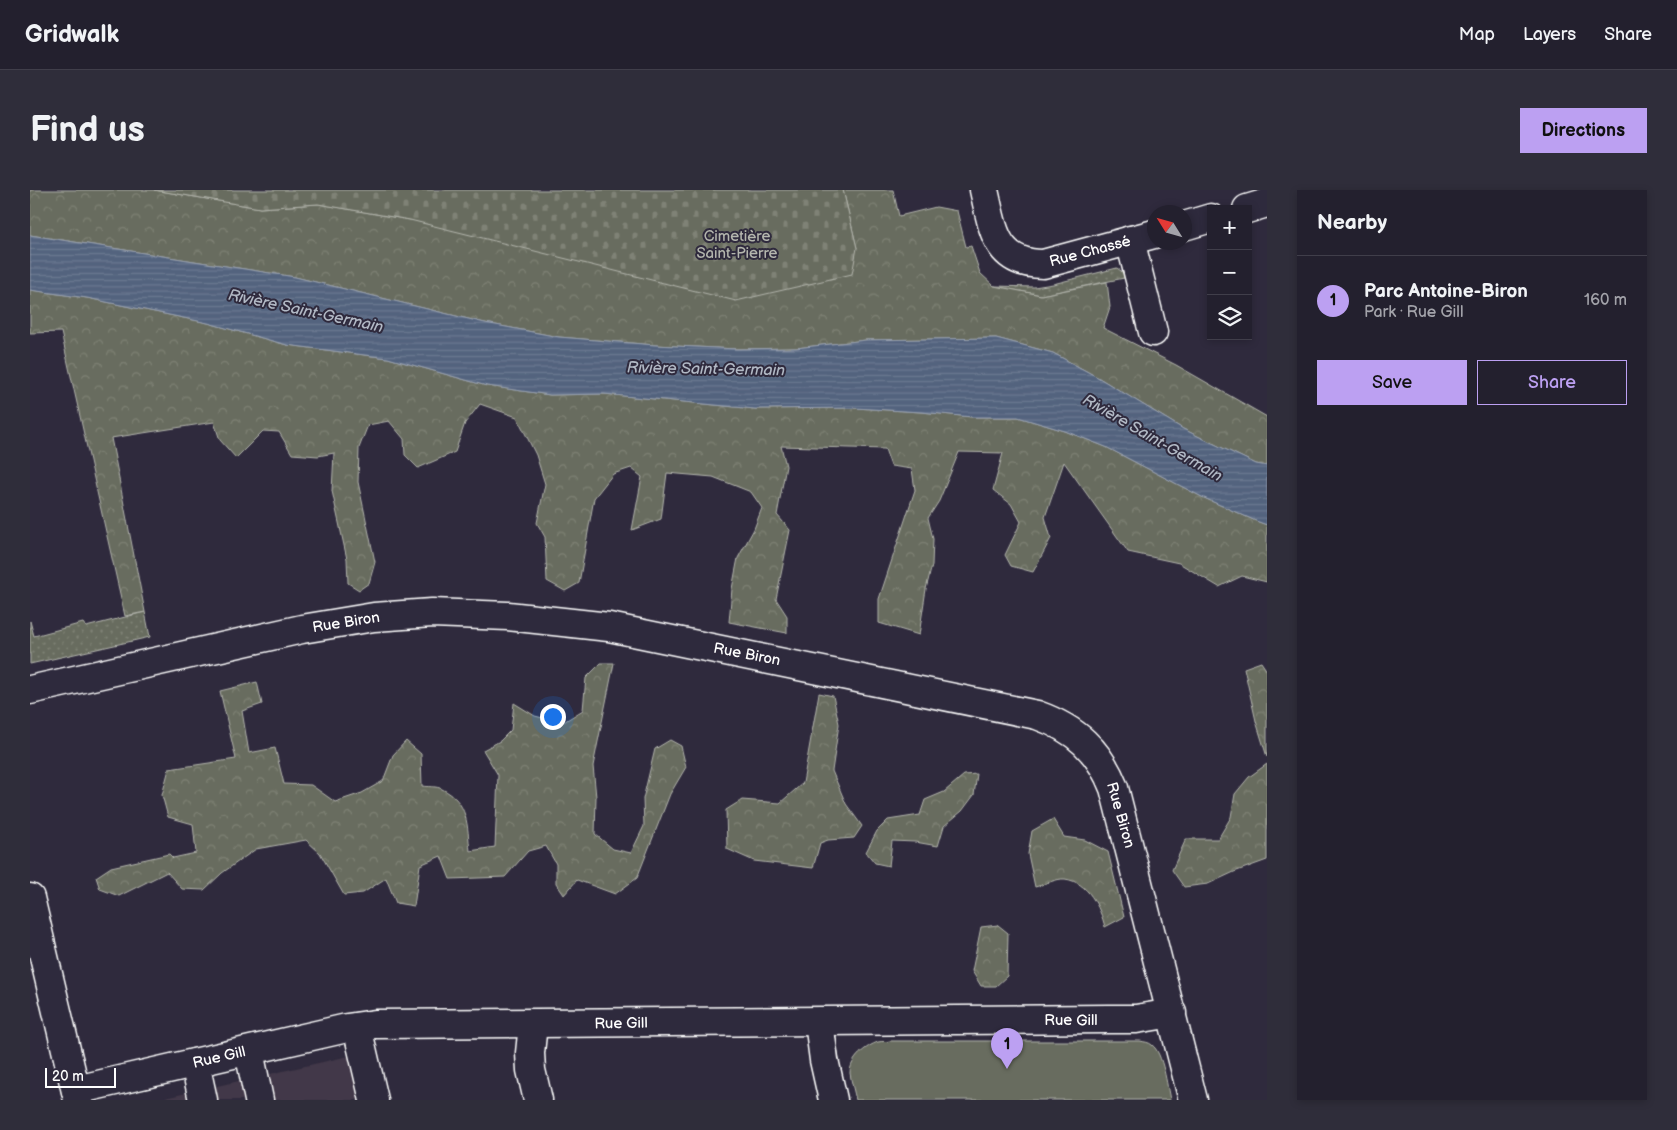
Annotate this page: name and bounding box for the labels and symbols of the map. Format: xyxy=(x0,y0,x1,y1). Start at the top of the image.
north arrow xyxy=(1147,205,1192,250)
park label: Cimetière Saint-Pierre xyxy=(697,227,778,263)
street label: Rue Chassé xyxy=(1047,232,1133,271)
water label: Rivière Saint-Germain xyxy=(226,286,385,337)
water label: Rivière Saint-Germain xyxy=(627,359,785,380)
water label: Rivière Saint-Germain xyxy=(1079,391,1226,486)
street label: Rue Biron xyxy=(311,608,381,637)
street label: Rue Biron xyxy=(712,639,782,670)
your location xyxy=(540,704,566,730)
street label: Rue Biron xyxy=(1102,780,1139,850)
street label: Rue Gill xyxy=(1044,1011,1098,1030)
street label: Rue Gill xyxy=(594,1014,648,1033)
pin: 1 xyxy=(991,1028,1023,1069)
street label: Rue Gill xyxy=(191,1042,247,1073)
scale bar xyxy=(45,1065,116,1088)

